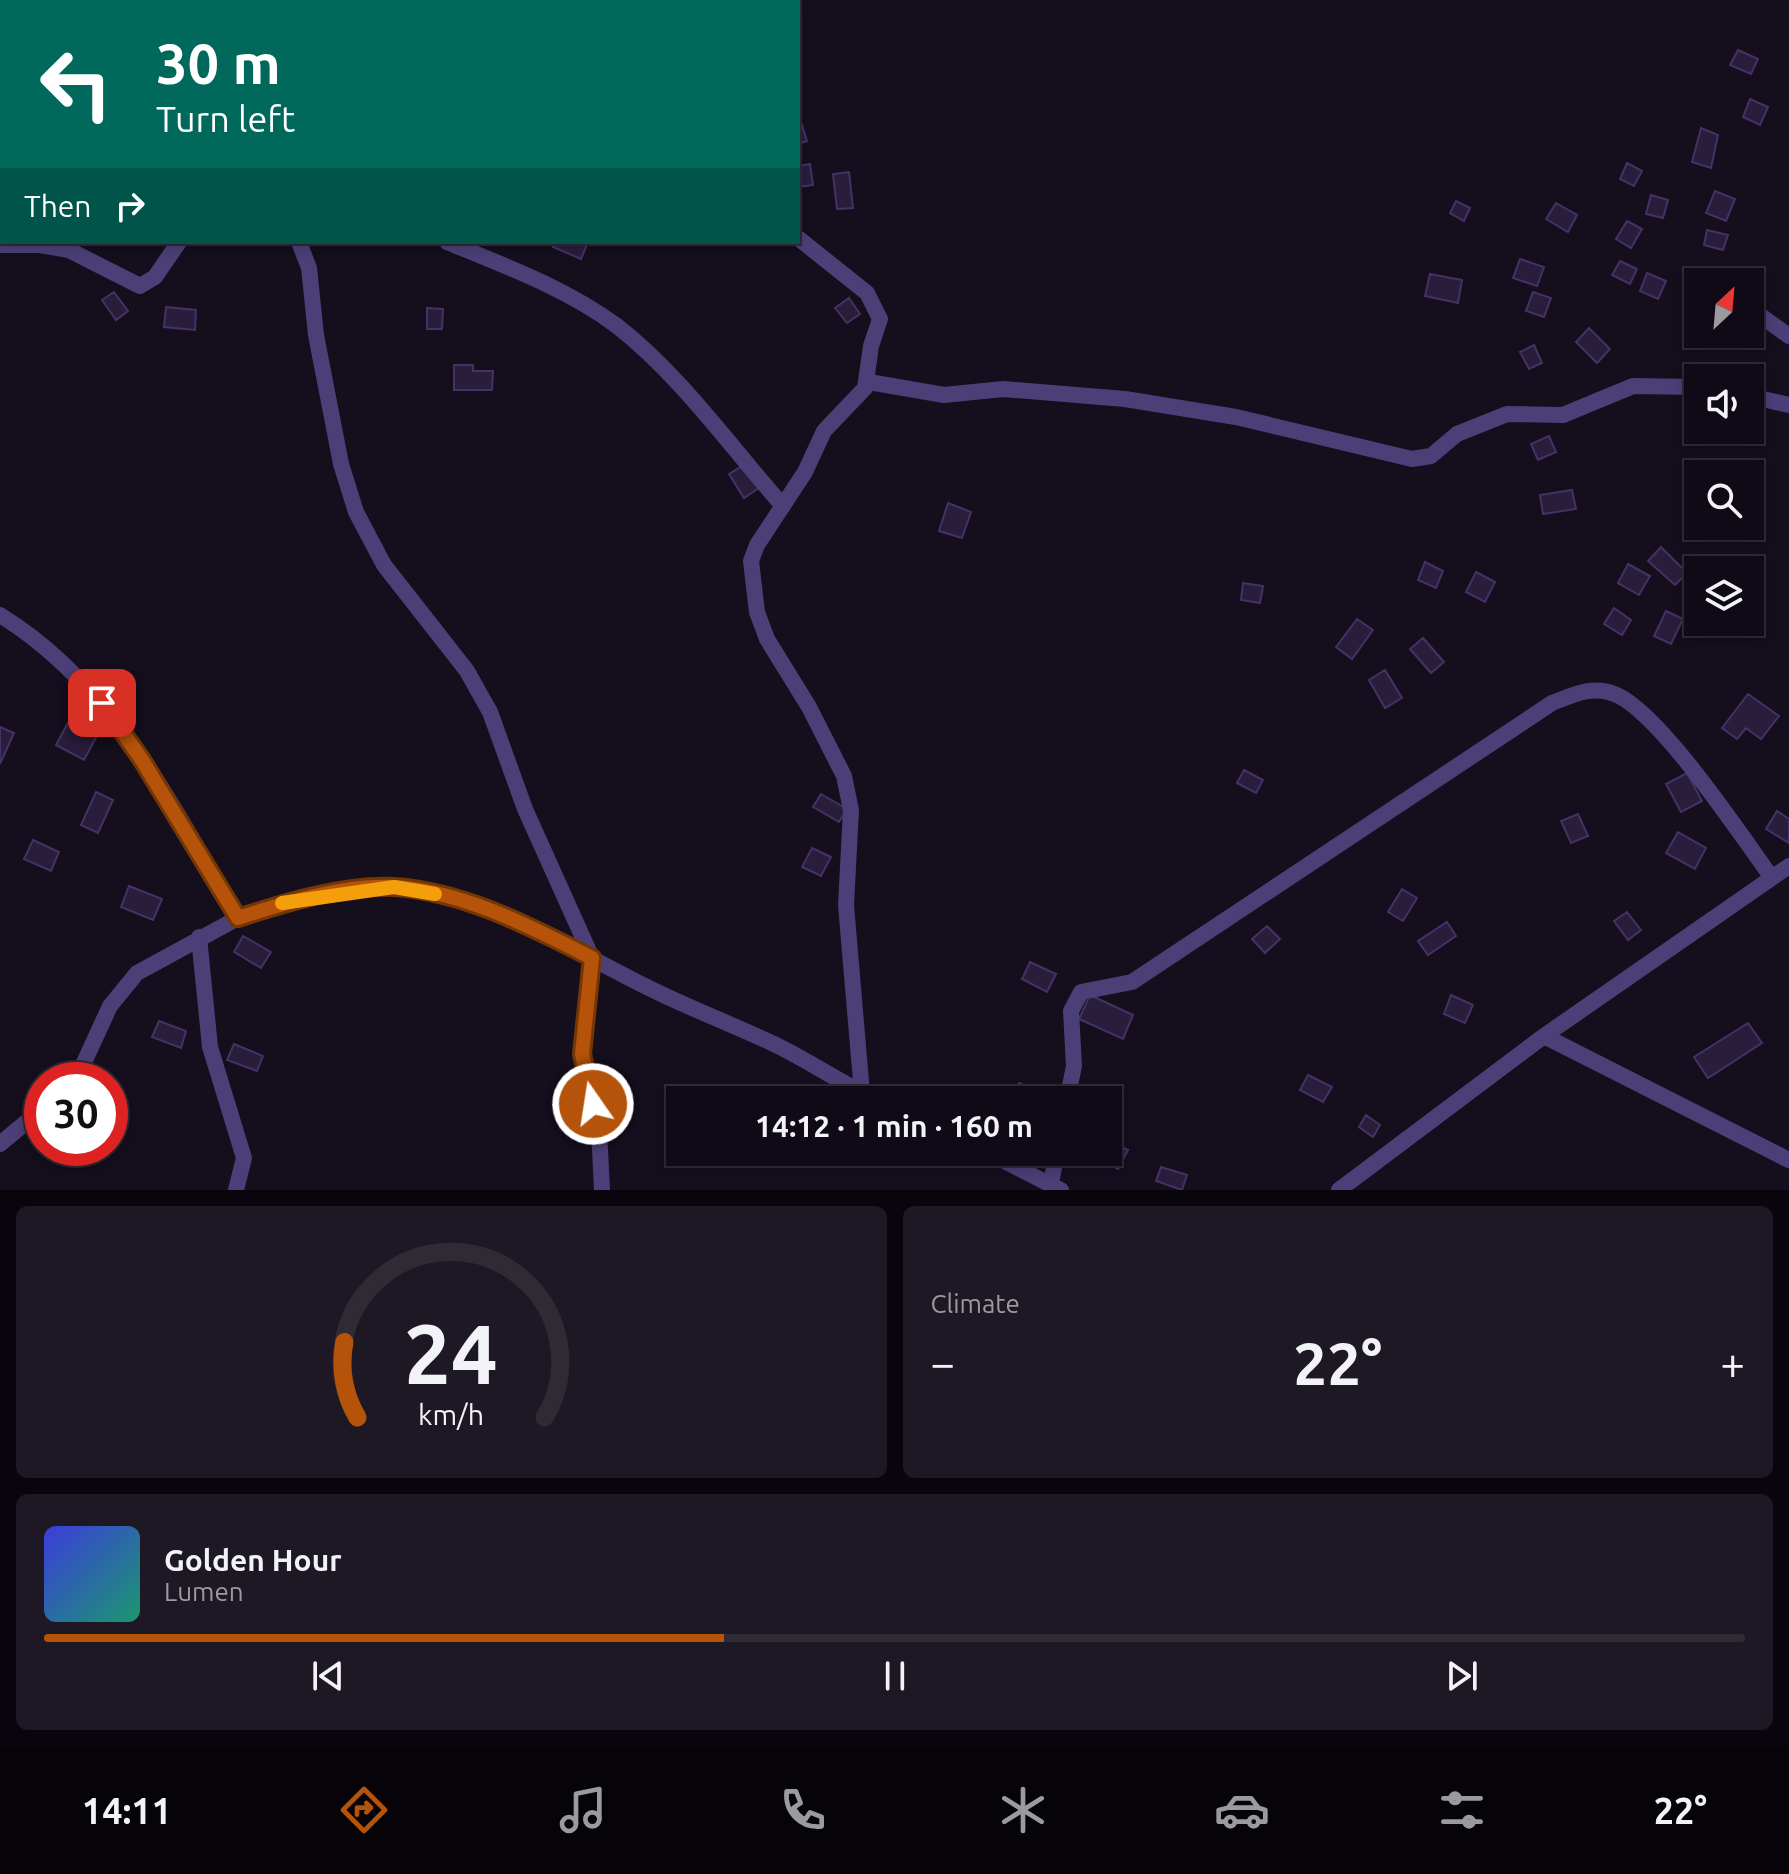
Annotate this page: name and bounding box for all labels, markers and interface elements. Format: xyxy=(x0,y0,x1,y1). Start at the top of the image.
icon: left xyxy=(24,32,128,136)
text: 30 m xyxy=(156,32,281,95)
text: Turn left xyxy=(156,98,295,139)
icon: right xyxy=(108,184,152,228)
text: Then xyxy=(24,189,92,223)
north arrow xyxy=(1684,268,1764,348)
map controls xyxy=(1684,268,1764,636)
button: sound xyxy=(1684,364,1764,444)
button: search xyxy=(1684,460,1764,540)
button: layers xyxy=(1684,556,1764,636)
pin xyxy=(68,669,136,737)
icon: arrive xyxy=(80,681,124,725)
speed limit sign: 30 xyxy=(24,1062,128,1166)
position arrow xyxy=(551,1062,635,1146)
text: 14:12 · 1 min · 160 m xyxy=(755,1109,1033,1143)
text: Climate xyxy=(931,1289,1020,1318)
text: 24 xyxy=(404,1306,498,1400)
text: 22° xyxy=(1293,1329,1382,1396)
text: − xyxy=(931,1338,955,1387)
text: + xyxy=(1720,1338,1745,1387)
text: km/h xyxy=(418,1398,484,1430)
text: Golden Hour xyxy=(164,1543,342,1577)
text: Lumen xyxy=(164,1577,244,1606)
icon: previous xyxy=(306,1654,350,1698)
icon: pause xyxy=(873,1654,917,1698)
icon: next xyxy=(1440,1654,1484,1698)
icon: directions xyxy=(336,1782,392,1838)
icon: music xyxy=(555,1782,611,1838)
icon: phone xyxy=(775,1782,831,1838)
icon: climate xyxy=(995,1782,1051,1838)
icon: car xyxy=(1214,1782,1270,1838)
icon: filters xyxy=(1434,1782,1490,1838)
text: 14:11 xyxy=(82,1790,172,1831)
text: 22° xyxy=(1654,1790,1707,1831)

